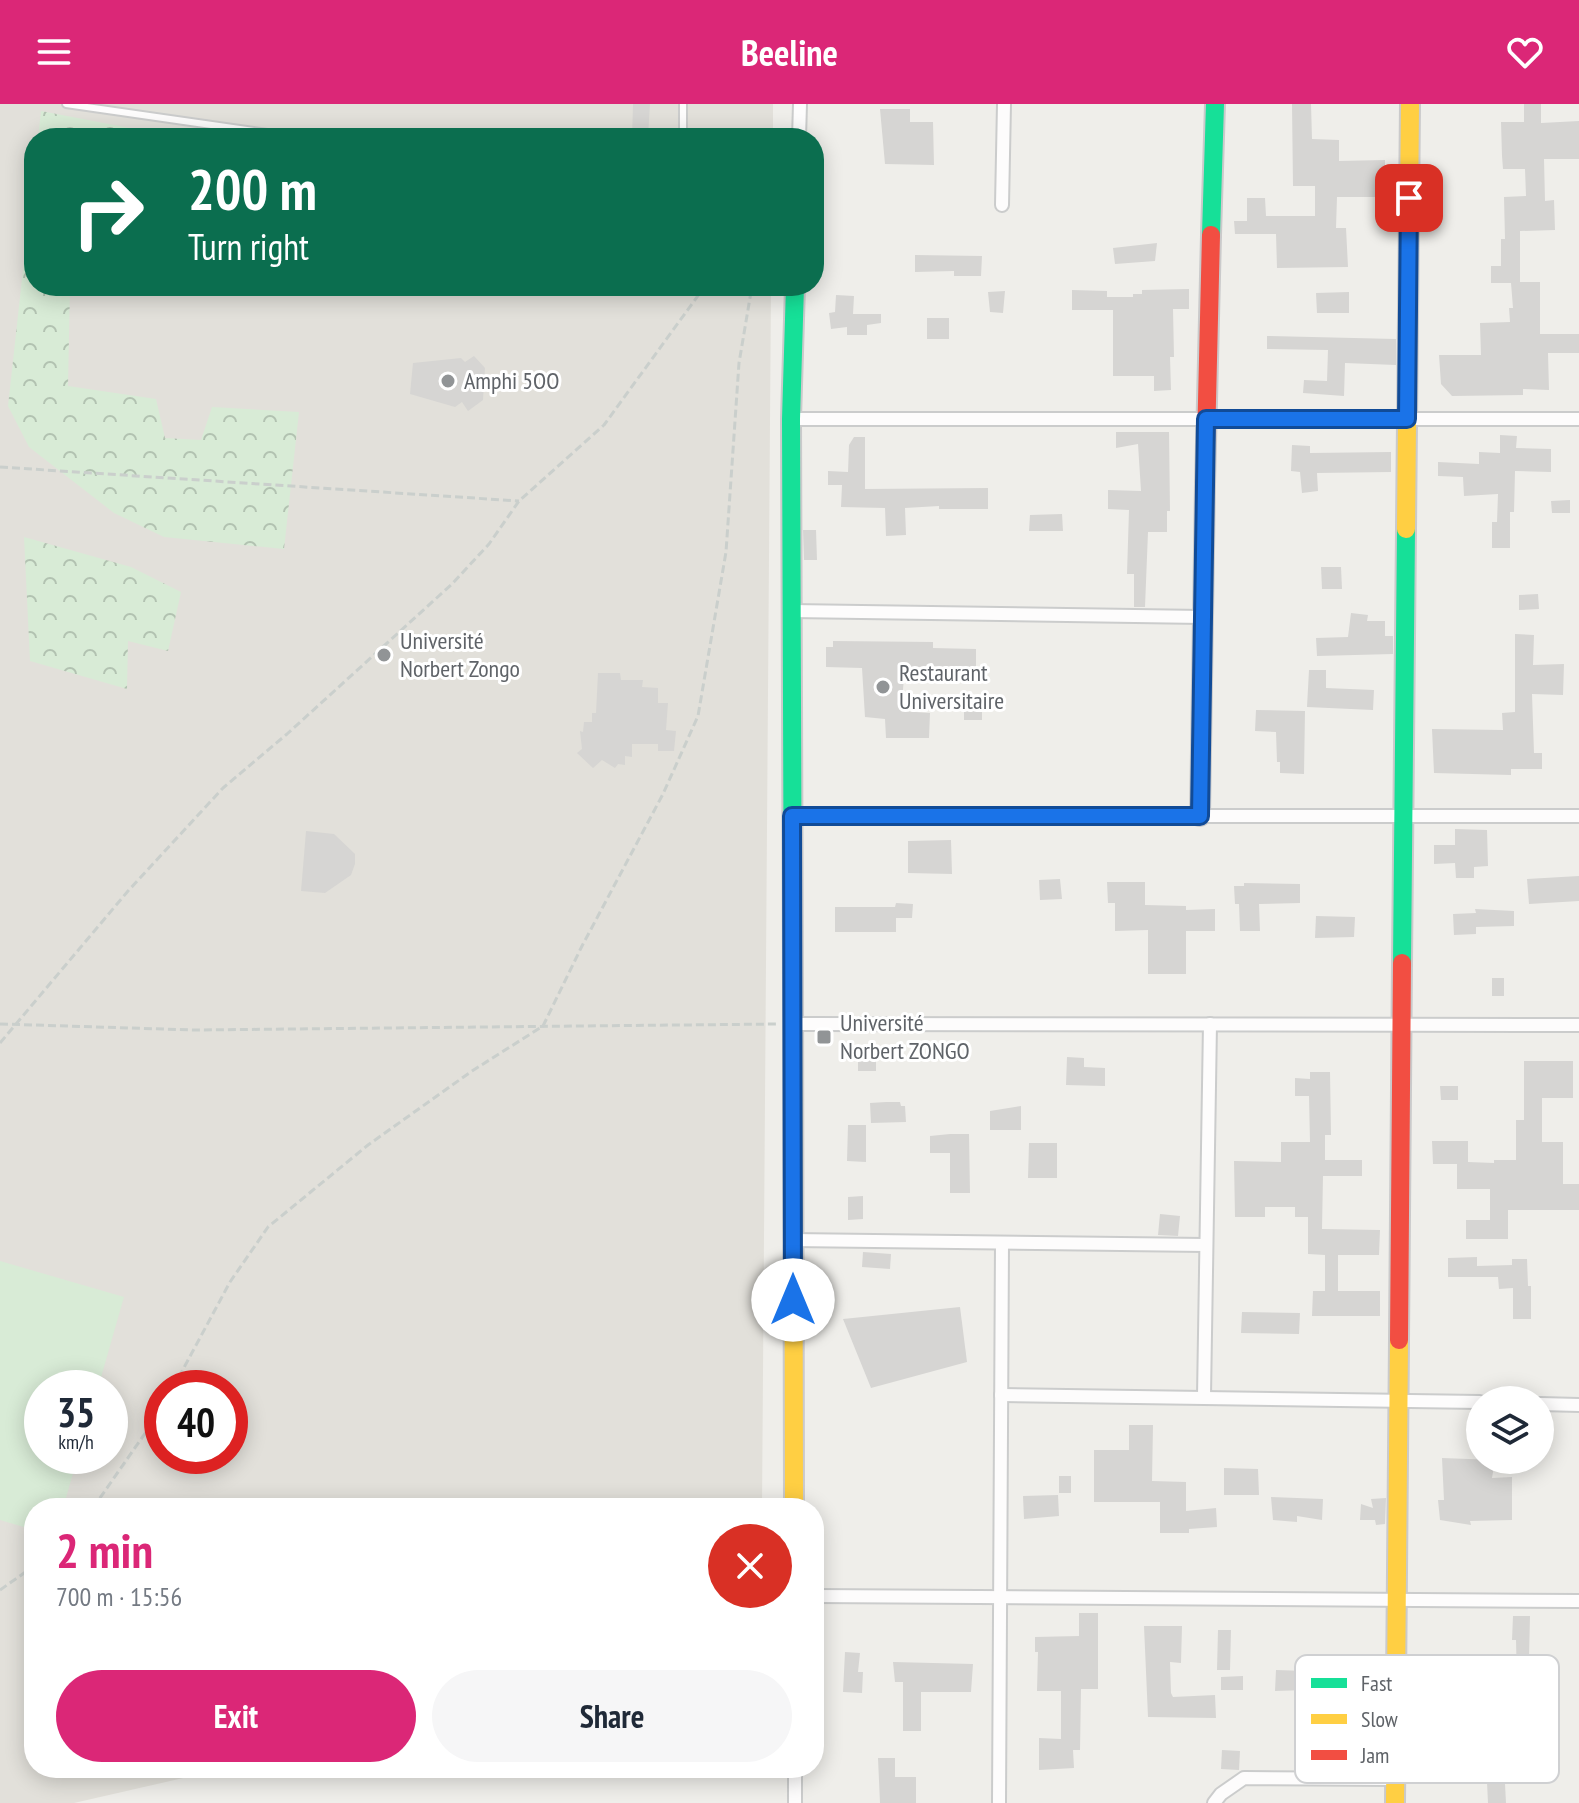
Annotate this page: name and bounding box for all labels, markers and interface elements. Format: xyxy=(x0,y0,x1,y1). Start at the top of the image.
text: Beeline xyxy=(741,29,838,76)
icon: menu xyxy=(32,30,76,74)
icon: heart xyxy=(1503,30,1547,74)
text: 200 m xyxy=(188,153,317,225)
icon: right xyxy=(56,160,160,264)
pin xyxy=(1375,164,1443,232)
icon: arrive xyxy=(1387,176,1431,220)
text: Turn right xyxy=(188,223,309,270)
place label: Amphi 5OO xyxy=(464,365,559,396)
marker: Amphi 5OO xyxy=(439,372,457,390)
place label: Université Norbert Zongo xyxy=(400,625,520,684)
marker: Université Norbert Zongo xyxy=(375,646,393,664)
place label: Restaurant Universitaire xyxy=(899,657,1004,716)
marker: Restaurant Universitaire xyxy=(874,678,892,696)
place label: Université Norbert ZONGO xyxy=(840,1007,970,1066)
marker: Université Norbert ZONGO xyxy=(815,1028,833,1046)
position arrow xyxy=(751,1258,835,1342)
speed limit sign: 40 xyxy=(144,1370,248,1474)
text: 35 xyxy=(57,1386,95,1438)
map controls xyxy=(1466,1386,1554,1474)
button: layers xyxy=(1466,1386,1554,1474)
text: km/h xyxy=(58,1429,94,1455)
text: 2 min xyxy=(56,1519,153,1581)
button: close xyxy=(708,1524,792,1608)
text: 700 m · 15:56 xyxy=(56,1580,182,1613)
legend xyxy=(1295,1655,1559,1783)
text: Fast xyxy=(1361,1669,1392,1697)
button: Exit xyxy=(56,1670,416,1762)
button: Share xyxy=(432,1670,792,1762)
text: Slow xyxy=(1361,1705,1398,1733)
text: Jam xyxy=(1360,1741,1389,1769)

